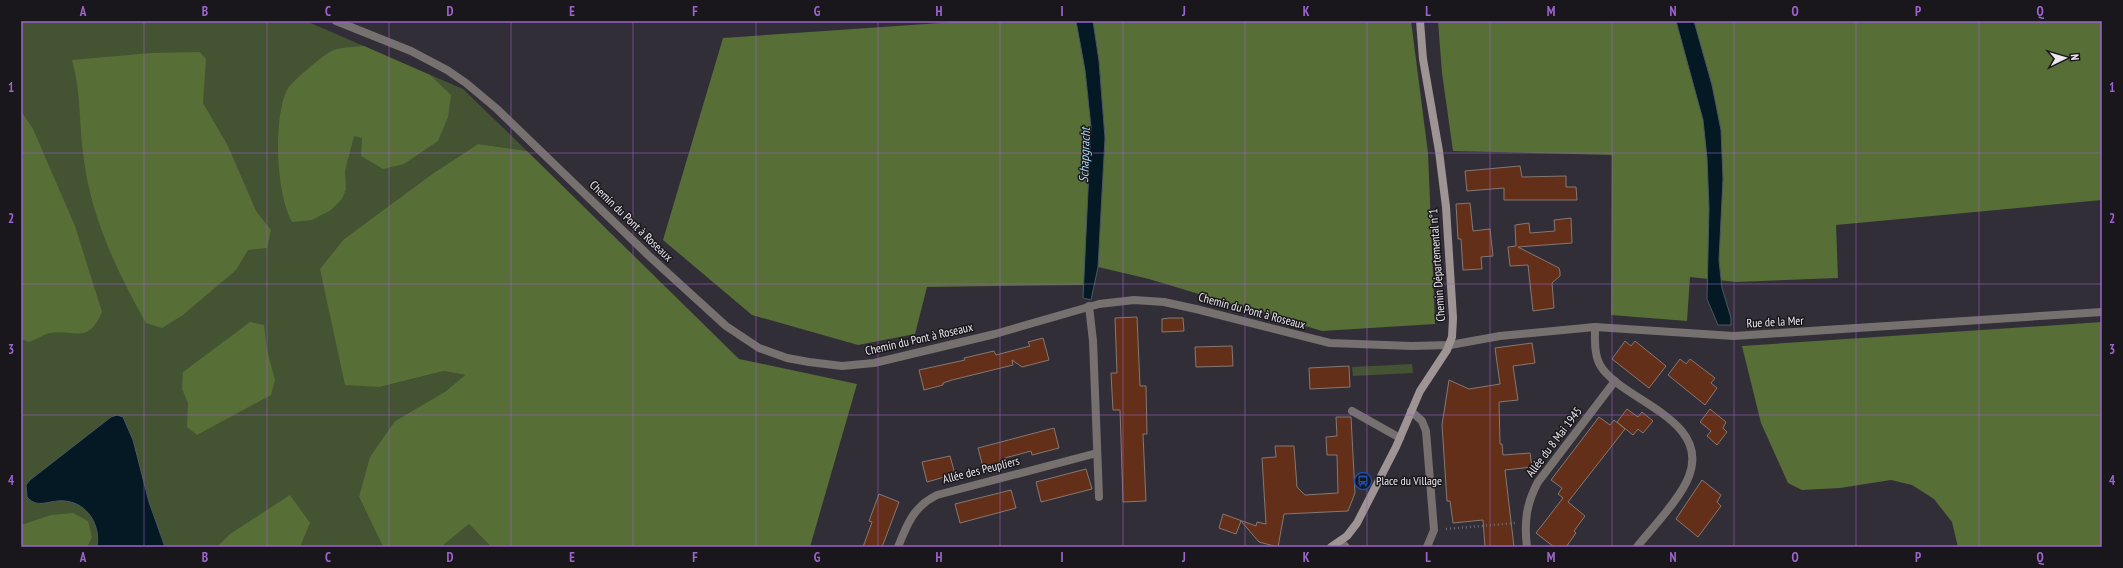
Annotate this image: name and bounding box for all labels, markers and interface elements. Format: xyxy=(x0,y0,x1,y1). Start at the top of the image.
text: A xyxy=(79,3,87,20)
text: B xyxy=(202,3,208,20)
text: C xyxy=(325,3,331,20)
text: D xyxy=(447,3,454,20)
text: E xyxy=(569,3,575,20)
text: F xyxy=(692,3,698,20)
text: G xyxy=(814,3,821,20)
text: H xyxy=(936,3,943,20)
text: I xyxy=(1060,3,1064,20)
text: J xyxy=(1181,3,1186,20)
text: K xyxy=(1303,3,1310,20)
text: L xyxy=(1425,3,1431,20)
text: M xyxy=(1547,3,1556,20)
text: N xyxy=(1669,3,1677,20)
text: O xyxy=(1791,3,1799,20)
text: P xyxy=(1915,3,1921,20)
text: Q xyxy=(2036,3,2044,20)
north arrow xyxy=(2045,38,2085,78)
text: N xyxy=(2068,54,2082,61)
text: 1 xyxy=(8,79,14,96)
text: 1 xyxy=(2109,79,2115,96)
water label: Schapgracht xyxy=(1075,126,1094,183)
street label: Chemin du Pont à Roseaux xyxy=(587,177,676,264)
street label: Chemin Départemental n°1 xyxy=(1425,208,1448,322)
text: 2 xyxy=(8,210,14,227)
text: 2 xyxy=(2109,210,2115,227)
street label: Chemin du Pont à Roseaux xyxy=(1197,289,1307,332)
street label: Rue de la Mer xyxy=(1746,312,1805,330)
street label: Chemin du Pont à Roseaux xyxy=(864,319,974,358)
text: 3 xyxy=(8,341,14,358)
text: 3 xyxy=(2109,341,2115,358)
street label: Allée du 8 Mai 1945 xyxy=(1522,404,1585,480)
street label: Allée des Peupliers xyxy=(941,453,1021,486)
bus stop icon: Place du Village xyxy=(1353,471,1373,491)
text: 4 xyxy=(8,472,15,489)
text: 4 xyxy=(2109,472,2116,489)
place label: Place du Village xyxy=(1376,473,1442,488)
text: A xyxy=(79,549,87,566)
text: B xyxy=(202,549,208,566)
text: C xyxy=(325,549,331,566)
text: D xyxy=(447,549,454,566)
text: E xyxy=(569,549,575,566)
text: F xyxy=(692,549,698,566)
text: G xyxy=(814,549,821,566)
text: H xyxy=(936,549,943,566)
text: I xyxy=(1060,549,1064,566)
text: J xyxy=(1181,549,1186,566)
text: K xyxy=(1303,549,1310,566)
text: L xyxy=(1425,549,1431,566)
text: M xyxy=(1547,549,1556,566)
text: N xyxy=(1669,549,1677,566)
text: O xyxy=(1791,549,1799,566)
text: P xyxy=(1915,549,1921,566)
text: Q xyxy=(2036,549,2044,566)

